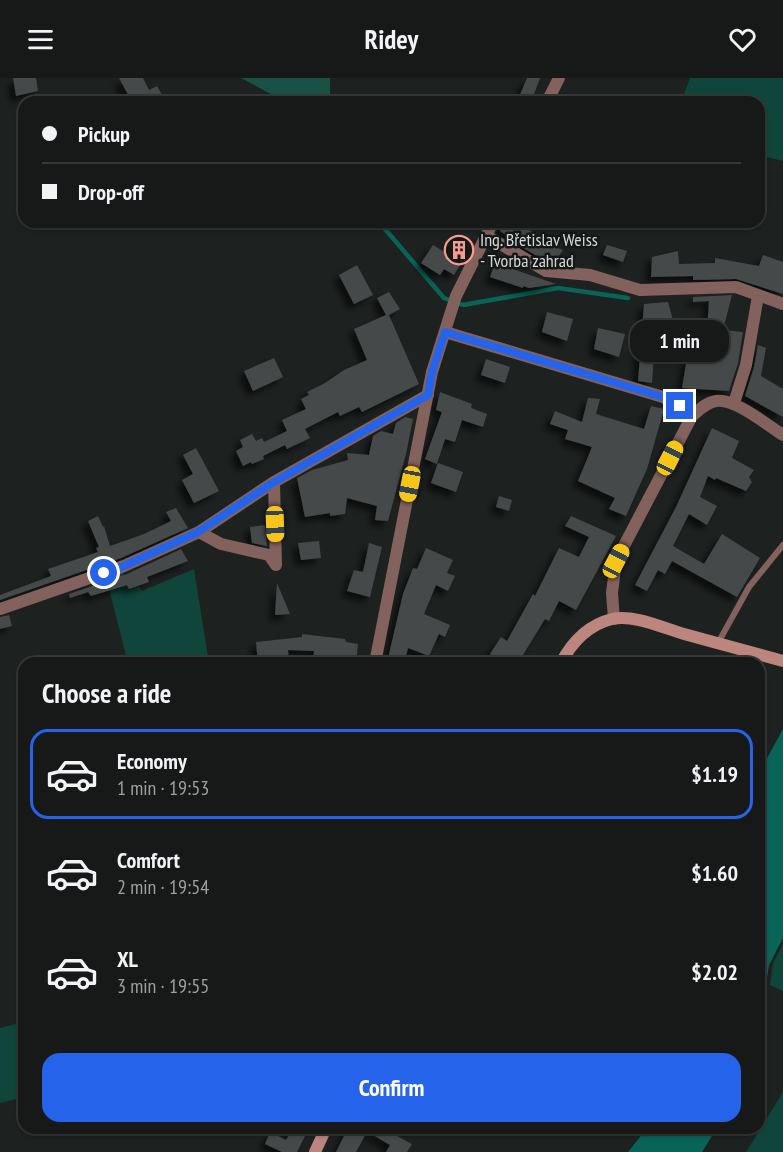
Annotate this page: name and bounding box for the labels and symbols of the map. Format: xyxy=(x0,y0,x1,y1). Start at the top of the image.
place label: Ing. Břetislav Weiss - Tvorba zahrad xyxy=(480,228,598,272)
building icon: Ing. Břetislav Weiss - Tvorba zahrad xyxy=(443,234,475,266)
callout: 1 min xyxy=(630,319,730,361)
route end xyxy=(666,392,693,419)
car xyxy=(654,438,686,478)
car xyxy=(398,465,422,503)
car xyxy=(265,506,285,542)
car xyxy=(600,541,632,581)
route start xyxy=(90,559,117,586)

